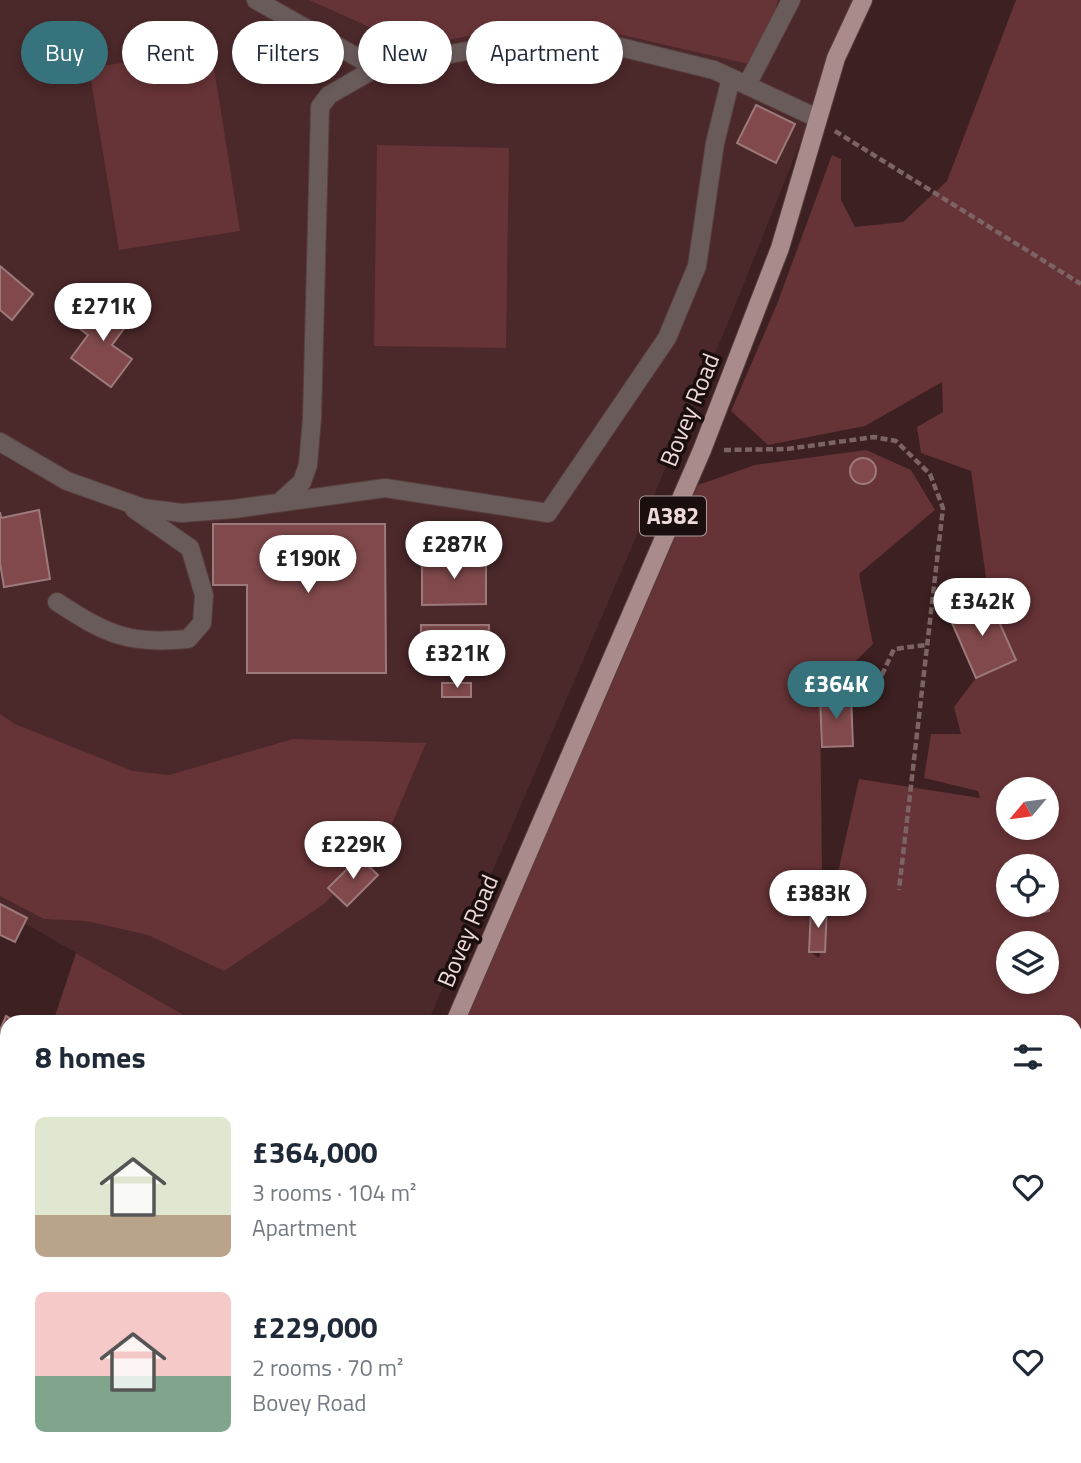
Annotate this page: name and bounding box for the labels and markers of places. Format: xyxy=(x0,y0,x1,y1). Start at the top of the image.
pin: £271K xyxy=(54,284,152,343)
pin: £287K xyxy=(405,522,503,581)
pin: £190K xyxy=(259,536,357,595)
pin: £342K xyxy=(933,578,1031,638)
pin: £321K xyxy=(408,630,506,690)
pin: £364K xyxy=(787,662,885,721)
pin: £229K xyxy=(304,822,402,881)
pin: £383K xyxy=(769,870,867,930)

